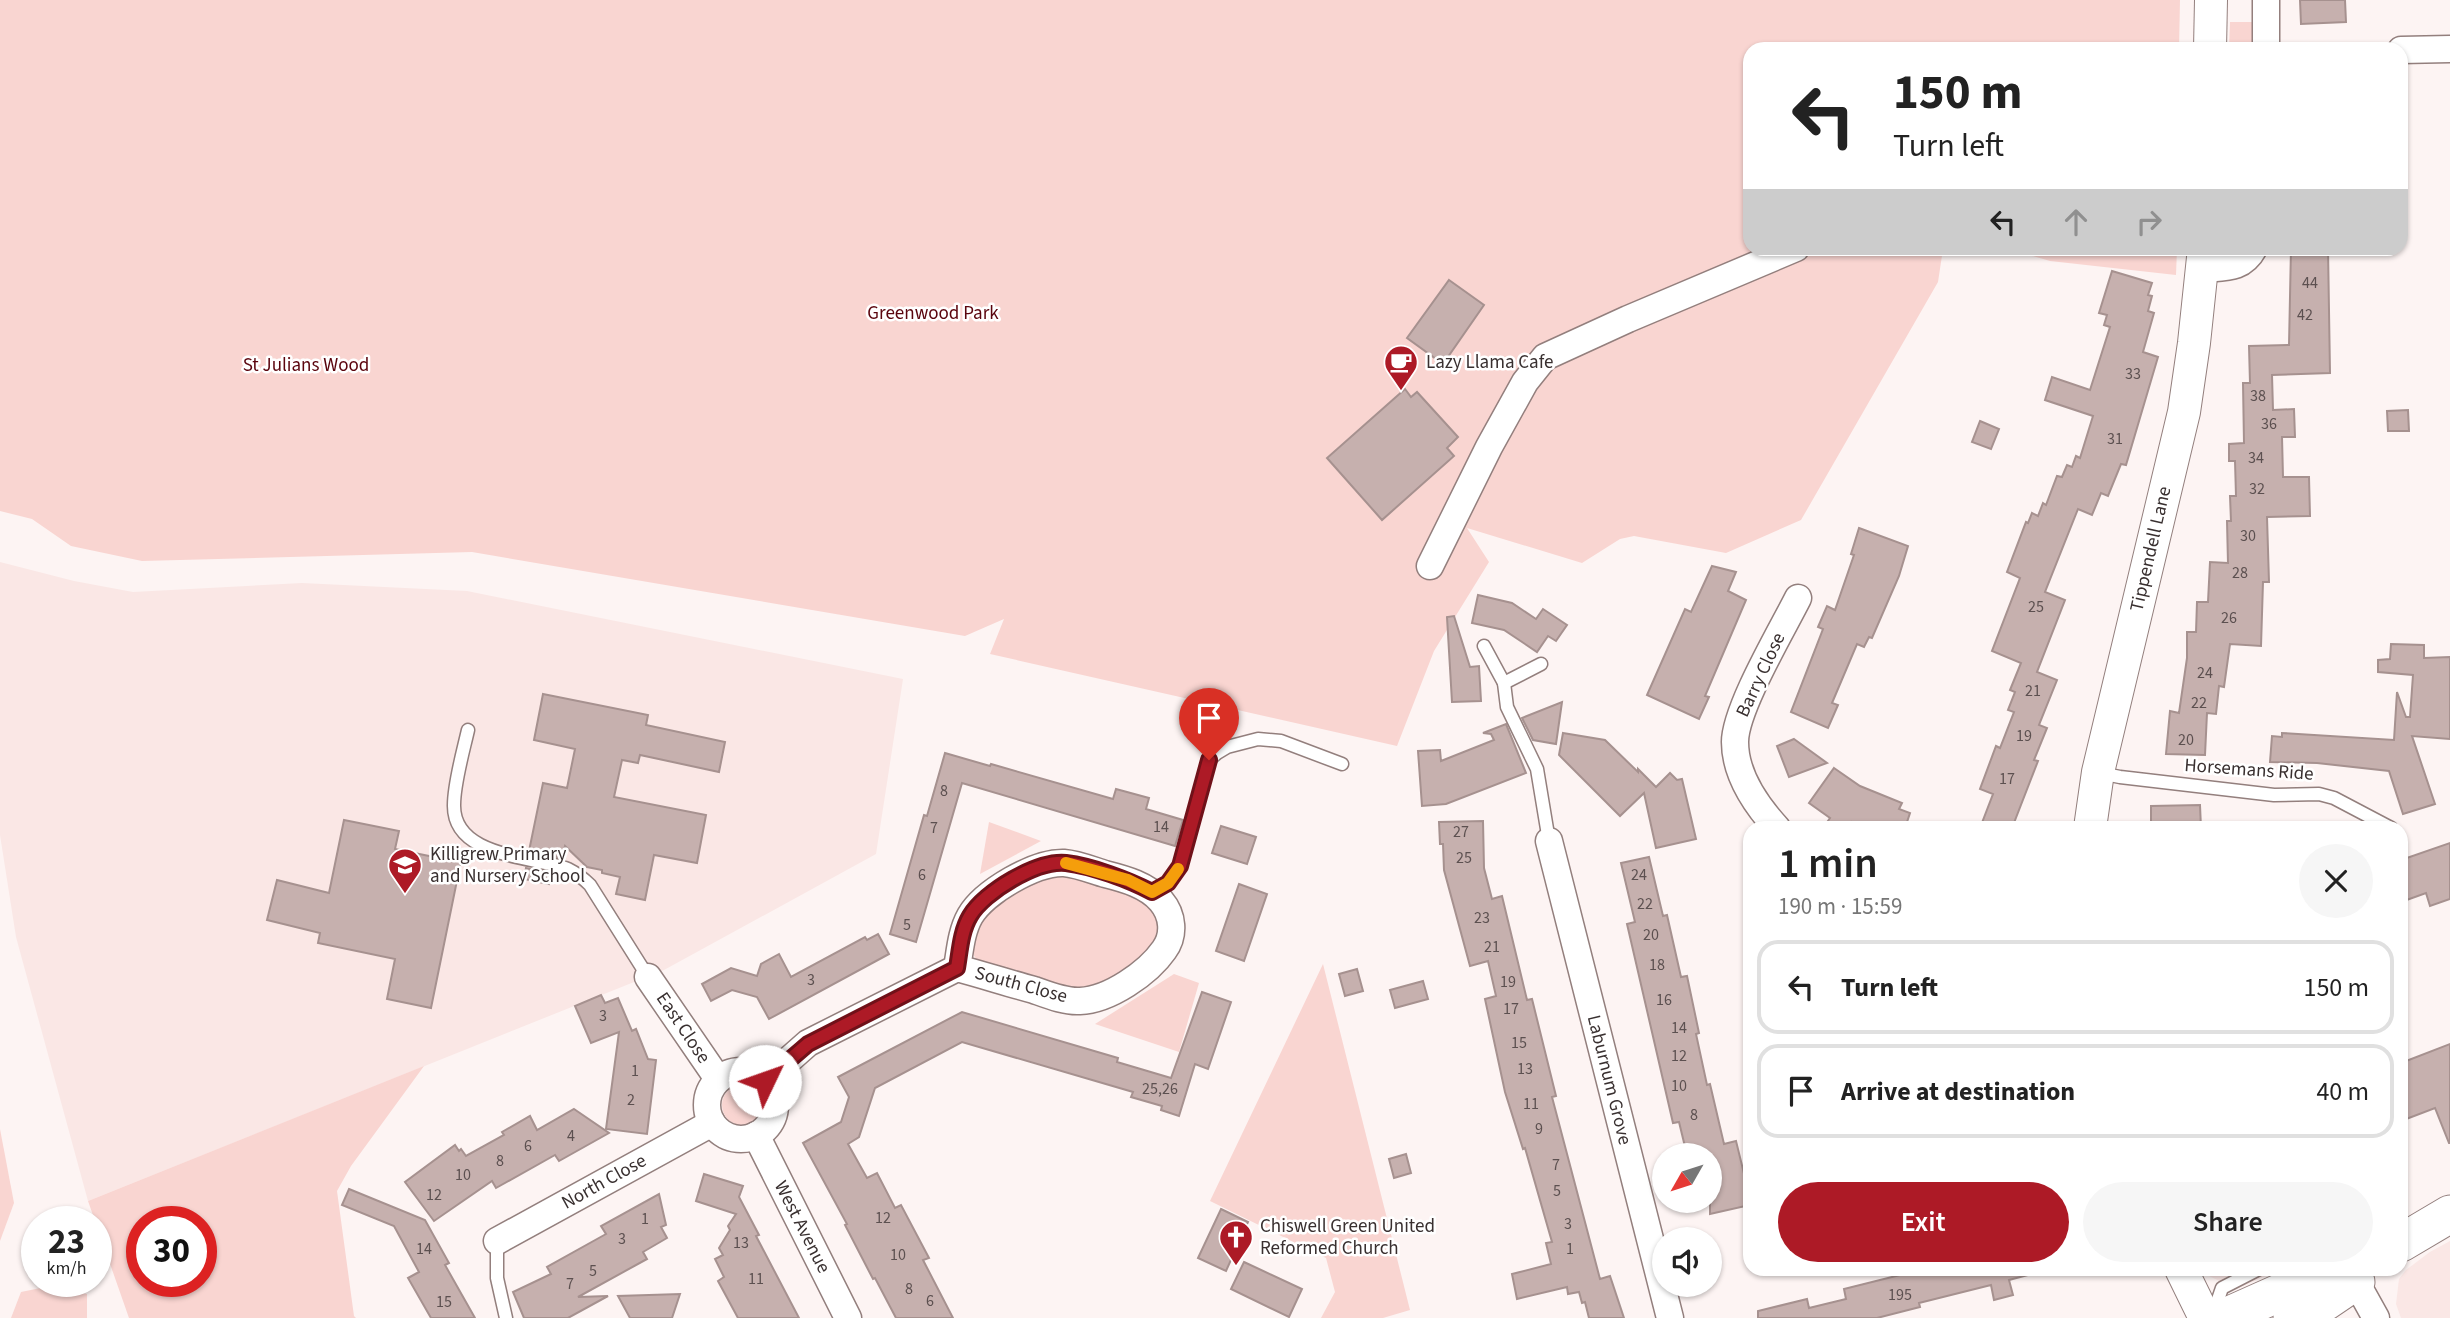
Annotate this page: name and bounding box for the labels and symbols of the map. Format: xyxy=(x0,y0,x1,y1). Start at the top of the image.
house number: 44 xyxy=(2302,272,2318,294)
park label: Greenwood Park xyxy=(867,300,999,327)
house number: 42 xyxy=(2297,304,2313,326)
cafe icon: Lazy Llama Cafe xyxy=(1382,343,1420,392)
place label: Lazy Llama Cafe xyxy=(1426,349,1553,376)
park label: St Julians Wood xyxy=(243,352,369,379)
house number: 33 xyxy=(2125,363,2141,385)
house number: 38 xyxy=(2250,385,2266,407)
house number: 36 xyxy=(2261,413,2277,435)
house number: 31 xyxy=(2107,428,2123,450)
house number: 34 xyxy=(2248,447,2264,469)
house number: 32 xyxy=(2249,478,2265,500)
street label: Tippendell Lane xyxy=(2123,484,2179,614)
house number: 30 xyxy=(2240,525,2256,547)
house number: 28 xyxy=(2232,562,2248,584)
house number: 25 xyxy=(2028,596,2044,618)
house number: 26 xyxy=(2221,607,2237,629)
street label: Barry Close xyxy=(1730,628,1792,722)
house number: 24 xyxy=(2197,662,2213,684)
house number: 21 xyxy=(2025,680,2041,702)
pin xyxy=(1179,688,1239,760)
house number: 22 xyxy=(2191,692,2207,714)
house number: 19 xyxy=(2016,725,2032,747)
house number: 20 xyxy=(2178,729,2194,751)
street label: Horsemans Ride xyxy=(2183,752,2315,788)
house number: 17 xyxy=(1999,768,2015,790)
house number: 8 xyxy=(940,780,948,802)
house number: 14 xyxy=(1153,816,1169,838)
house number: 7 xyxy=(930,817,938,839)
house number: 27 xyxy=(1453,821,1469,843)
place label: Killigrew Primary and Nursery School xyxy=(430,841,585,890)
school or university icon: Killigrew Primary and Nursery School xyxy=(386,846,424,895)
house number: 25 xyxy=(1456,847,1472,869)
house number: 6 xyxy=(918,864,926,886)
house number: 24 xyxy=(1631,864,1647,886)
house number: 22 xyxy=(1637,893,1653,915)
house number: 23 xyxy=(1474,907,1490,929)
house number: 5 xyxy=(903,914,911,936)
house number: 20 xyxy=(1643,924,1659,946)
house number: 21 xyxy=(1484,936,1500,958)
house number: 18 xyxy=(1649,954,1665,976)
street label: South Close xyxy=(972,960,1070,1010)
house number: 3 xyxy=(807,969,815,991)
house number: 19 xyxy=(1500,971,1516,993)
street label: East Close xyxy=(649,987,717,1069)
house number: 16 xyxy=(1656,989,1672,1011)
house number: 17 xyxy=(1503,998,1519,1020)
house number: 3 xyxy=(599,1005,607,1027)
street label: Laburnum Grove xyxy=(1580,1012,1638,1148)
house number: 14 xyxy=(1671,1017,1687,1039)
house number: 15 xyxy=(1511,1032,1527,1054)
position arrow xyxy=(728,1044,802,1118)
house number: 12 xyxy=(1671,1045,1687,1067)
house number: 13 xyxy=(1517,1058,1533,1080)
house number: 1 xyxy=(631,1060,639,1082)
house number: 10 xyxy=(1671,1075,1687,1097)
house number: 25,26 xyxy=(1142,1078,1178,1100)
house number: 2 xyxy=(627,1089,635,1111)
house number: 11 xyxy=(1523,1093,1539,1115)
house number: 8 xyxy=(1690,1104,1698,1126)
house number: 9 xyxy=(1535,1118,1543,1140)
house number: 4 xyxy=(567,1125,575,1147)
house number: 6 xyxy=(524,1135,532,1157)
north arrow xyxy=(1652,1143,1722,1213)
street label: North Close xyxy=(557,1148,651,1216)
house number: 8 xyxy=(496,1150,504,1172)
house number: 7 xyxy=(1552,1154,1560,1176)
house number: 10 xyxy=(455,1164,471,1186)
street label: West Avenue xyxy=(767,1176,837,1278)
house number: 5 xyxy=(1553,1180,1561,1202)
house number: 12 xyxy=(426,1184,442,1206)
speed limit sign: 30 xyxy=(126,1206,217,1297)
house number: 12 xyxy=(875,1207,891,1229)
house number: 1 xyxy=(641,1208,649,1230)
place label: Chiswell Green United Reformed Church xyxy=(1260,1213,1435,1262)
house number: 3 xyxy=(1564,1213,1572,1235)
church icon: Chiswell Green United Reformed Church xyxy=(1217,1218,1255,1267)
house number: 3 xyxy=(618,1228,626,1250)
house number: 13 xyxy=(733,1232,749,1254)
house number: 14 xyxy=(416,1238,432,1260)
house number: 1 xyxy=(1566,1238,1574,1260)
house number: 10 xyxy=(890,1244,906,1266)
house number: 5 xyxy=(589,1260,597,1282)
house number: 11 xyxy=(748,1268,764,1290)
house number: 7 xyxy=(566,1273,574,1295)
house number: 8 xyxy=(905,1278,913,1300)
house number: 195 xyxy=(1888,1284,1912,1306)
house number: 6 xyxy=(926,1290,934,1312)
house number: 15 xyxy=(436,1291,452,1313)

